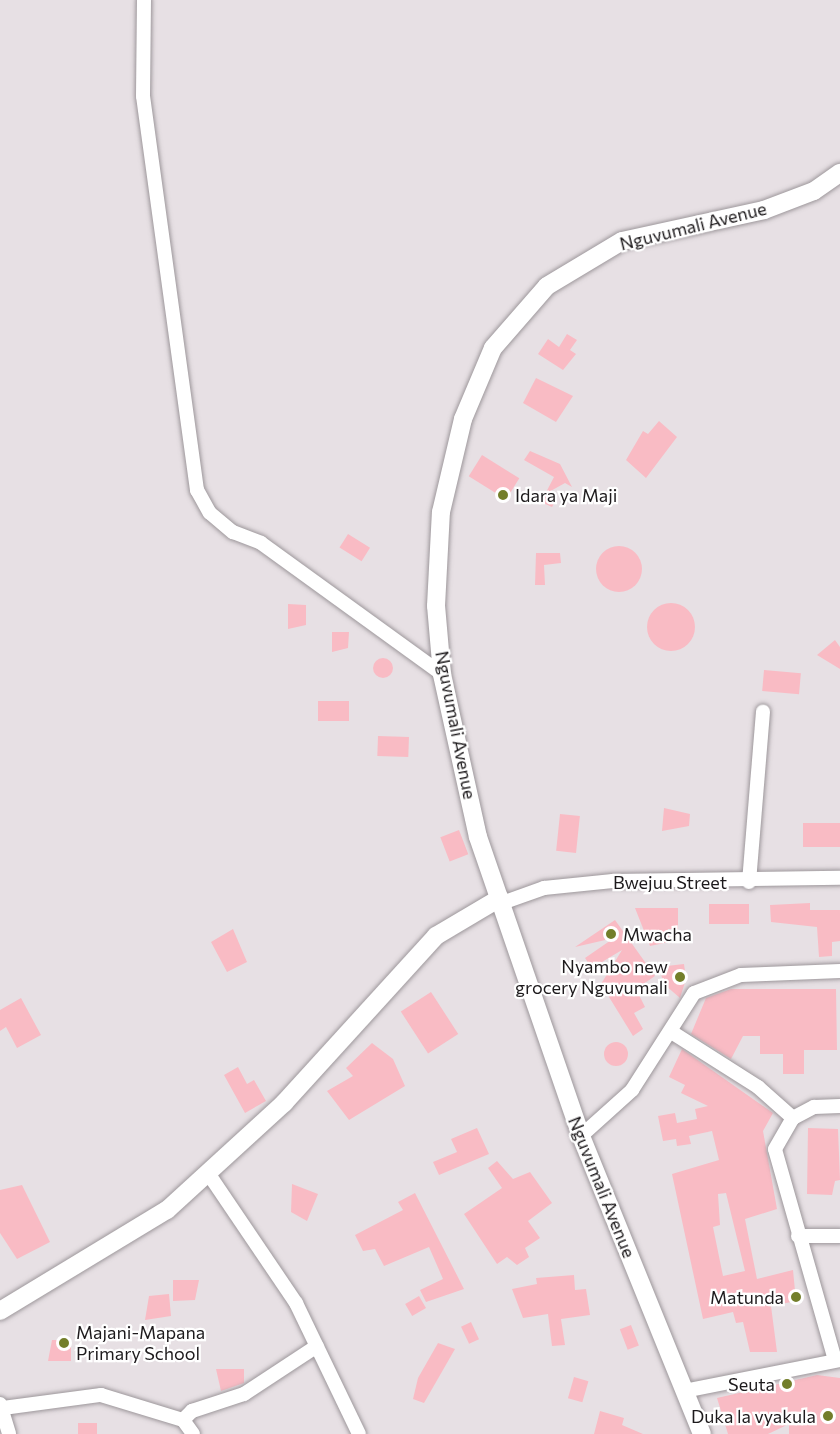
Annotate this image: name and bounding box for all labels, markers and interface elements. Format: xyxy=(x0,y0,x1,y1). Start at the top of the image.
street label: Nguvumali Avenue xyxy=(617,197,769,255)
place label: Idara ya Maji xyxy=(515,484,617,506)
marker: Idara ya Maji xyxy=(496,488,510,502)
street label: Nguvumali Avenue xyxy=(431,649,481,801)
street label: Bwejuu Street xyxy=(613,871,727,893)
place label: Mwacha xyxy=(623,923,692,945)
marker: Mwacha xyxy=(604,927,618,941)
place label: Nyambo new grocery Nguvumali xyxy=(515,956,668,998)
marker: Nyambo new grocery Nguvumali xyxy=(673,970,687,984)
street label: Nguvumali Avenue xyxy=(564,1113,640,1261)
place label: Matunda xyxy=(710,1286,784,1308)
marker: Matunda xyxy=(789,1290,803,1304)
place label: Majani-Mapana Primary School xyxy=(76,1322,205,1364)
marker: Majani-Mapana Primary School xyxy=(57,1336,71,1350)
place label: Seuta xyxy=(728,1373,775,1395)
marker: Seuta xyxy=(780,1377,794,1391)
place label: Duka la vyakula xyxy=(691,1405,816,1427)
marker: Duka la vyakula xyxy=(821,1409,835,1423)

